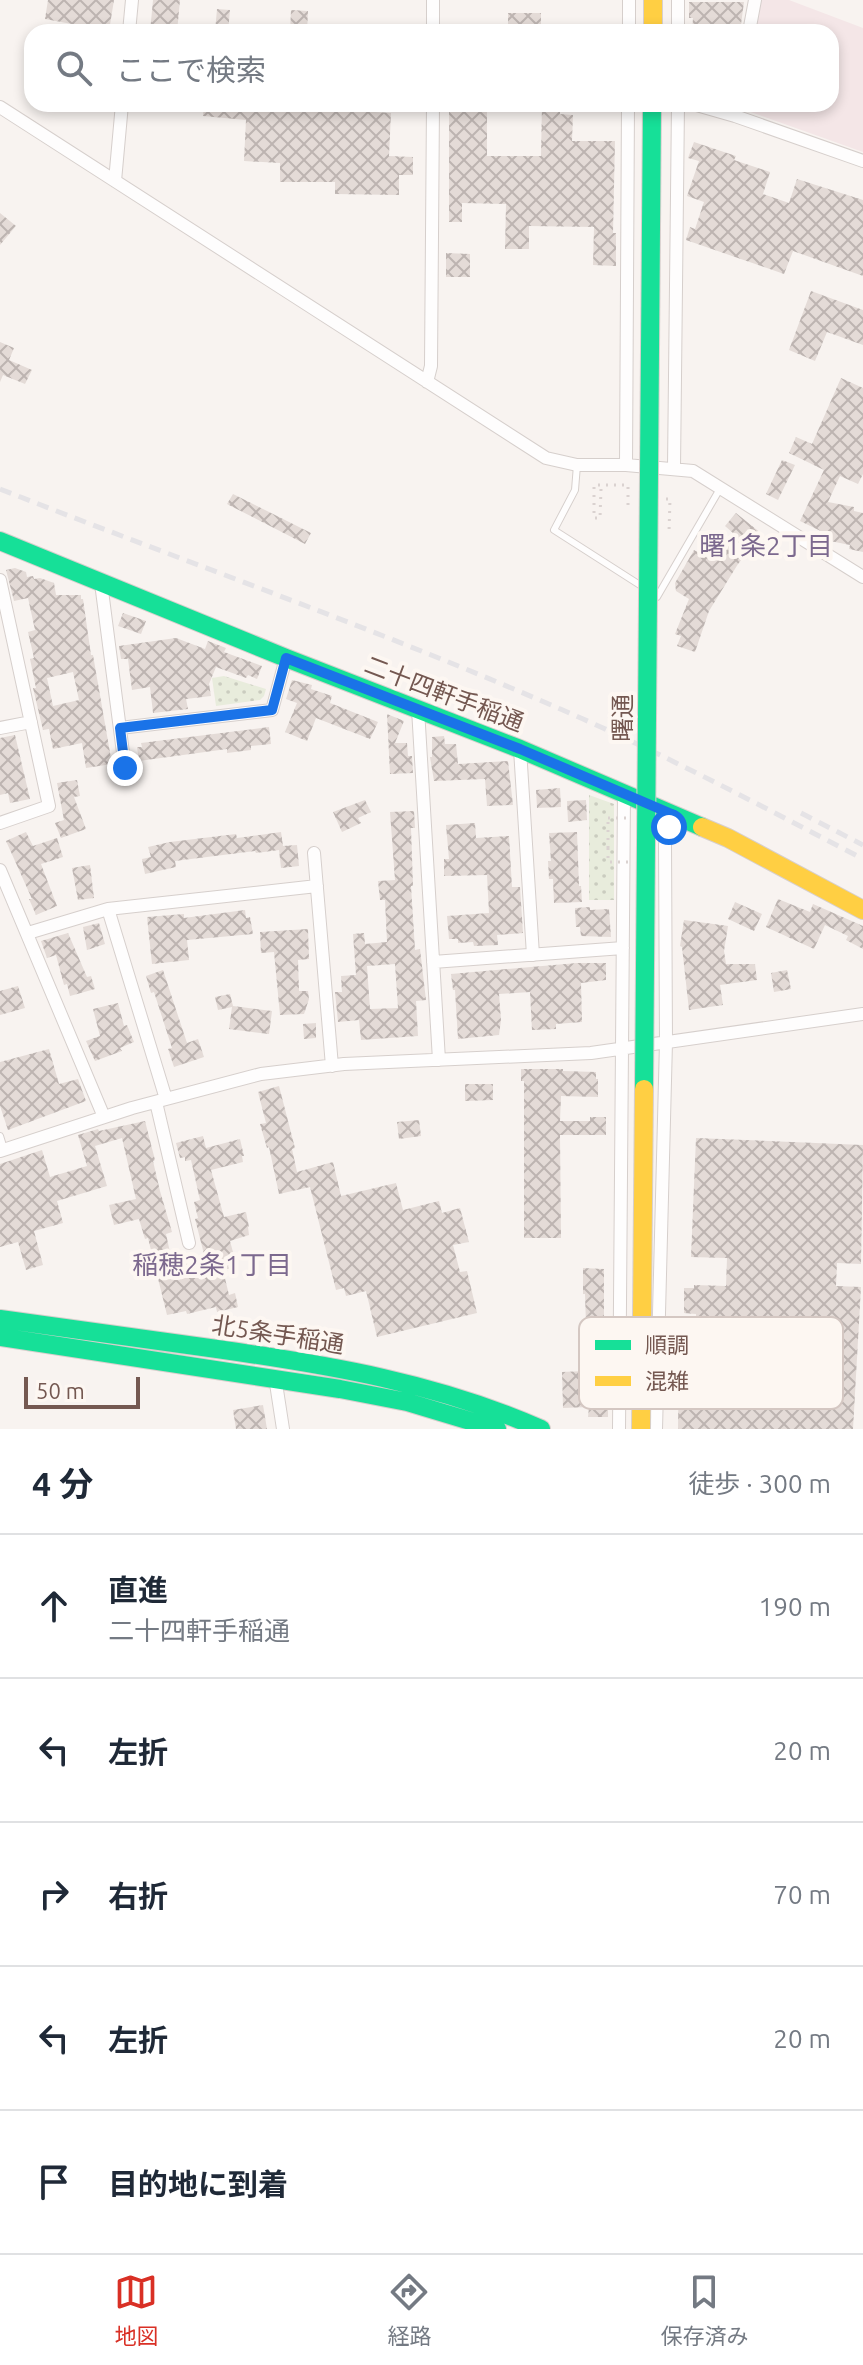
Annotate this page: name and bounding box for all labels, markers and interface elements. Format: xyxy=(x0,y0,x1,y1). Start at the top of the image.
search box xyxy=(24,24,839,112)
icon: search xyxy=(52,46,96,90)
text: ここで検索 xyxy=(116,53,266,87)
district label: 曙1条2丁目 xyxy=(699,531,833,560)
street label: 二十四軒手稲通 xyxy=(361,651,527,736)
street label: 曙通 xyxy=(609,694,636,742)
route end xyxy=(107,750,143,786)
route start xyxy=(651,809,687,845)
district label: 稲穂2条1丁目 xyxy=(132,1250,292,1279)
street label: 北5条手稲通 xyxy=(210,1311,346,1358)
legend xyxy=(579,1317,843,1409)
text: 順調 xyxy=(645,1332,689,1357)
text: 混雑 xyxy=(645,1368,689,1393)
scale bar xyxy=(24,1373,140,1409)
text: 50 m xyxy=(36,1378,85,1403)
text: 4 分 xyxy=(32,1464,93,1502)
text: 徒歩 · 300 m xyxy=(688,1469,831,1498)
text: 直進 xyxy=(108,1573,168,1607)
icon: ahead xyxy=(32,1584,76,1628)
text: 190 m xyxy=(759,1592,831,1621)
text: 二十四軒手稲通 xyxy=(108,1616,290,1645)
icon: left xyxy=(32,1728,76,1772)
text: 左折 xyxy=(108,1735,168,1769)
text: 20 m xyxy=(773,1736,831,1765)
icon: right xyxy=(32,1872,76,1916)
text: 右折 xyxy=(108,1879,168,1913)
text: 70 m xyxy=(773,1880,831,1909)
icon: left xyxy=(32,2016,76,2060)
text: 左折 xyxy=(108,2023,168,2057)
text: 20 m xyxy=(773,2024,831,2053)
icon: arrive xyxy=(32,2160,76,2204)
text: 目的地に到着 xyxy=(108,2167,288,2201)
tab: 地図 xyxy=(114,2270,159,2350)
tab: 経路 xyxy=(387,2270,432,2350)
tab: 保存済み xyxy=(660,2270,749,2350)

